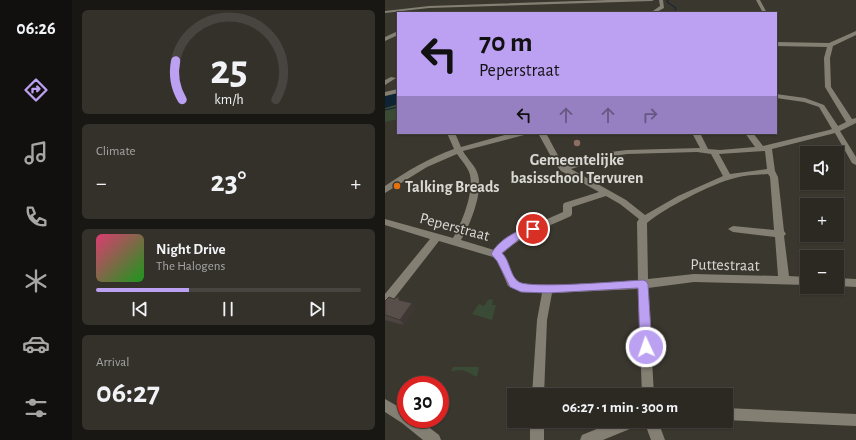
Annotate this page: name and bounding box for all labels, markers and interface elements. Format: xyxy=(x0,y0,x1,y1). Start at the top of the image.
text: 06:26 xyxy=(16,20,56,38)
icon: left xyxy=(413,28,465,80)
text: 70 m xyxy=(479,29,533,57)
text: 25 xyxy=(210,50,247,91)
text: Peperstraat xyxy=(479,62,560,80)
icon: directions xyxy=(22,76,50,104)
text: km/h xyxy=(214,93,243,107)
icon: left xyxy=(513,104,535,126)
icon: ahead xyxy=(555,104,577,126)
icon: ahead xyxy=(597,104,619,126)
icon: right xyxy=(639,104,661,126)
marker: Gemeentelijke basisschool Tervuren xyxy=(572,138,582,148)
icon: music xyxy=(22,139,50,167)
text: Climate xyxy=(96,145,135,158)
map controls xyxy=(800,146,844,294)
button: sound xyxy=(800,146,844,190)
place label: Gemeentelijke basisschool Tervuren xyxy=(511,152,643,186)
text: 23° xyxy=(211,167,246,197)
text: − xyxy=(96,172,107,194)
text: + xyxy=(350,172,361,194)
place label: Talking Breads xyxy=(405,179,499,195)
marker: Talking Breads xyxy=(392,181,402,191)
button: + xyxy=(800,198,844,242)
icon: phone xyxy=(22,203,50,231)
street label: Peperstraat xyxy=(418,210,491,244)
pin xyxy=(516,212,550,246)
icon: arrive xyxy=(522,218,544,240)
text: Night Drive xyxy=(156,242,226,257)
button: − xyxy=(800,250,844,294)
street label: Puttestraat xyxy=(690,256,760,274)
text: The Halogens xyxy=(156,260,225,273)
icon: climate xyxy=(22,267,50,295)
icon: previous xyxy=(129,298,151,320)
icon: pause xyxy=(217,298,239,320)
icon: next xyxy=(306,298,328,320)
position arrow xyxy=(625,326,667,368)
icon: car xyxy=(22,330,50,358)
text: Arrival xyxy=(96,356,129,369)
speed limit sign: 30 xyxy=(397,376,449,428)
text: 06:27 xyxy=(96,378,160,408)
icon: filters xyxy=(22,394,50,422)
text: 06:27 · 1 min · 300 m xyxy=(562,400,678,415)

